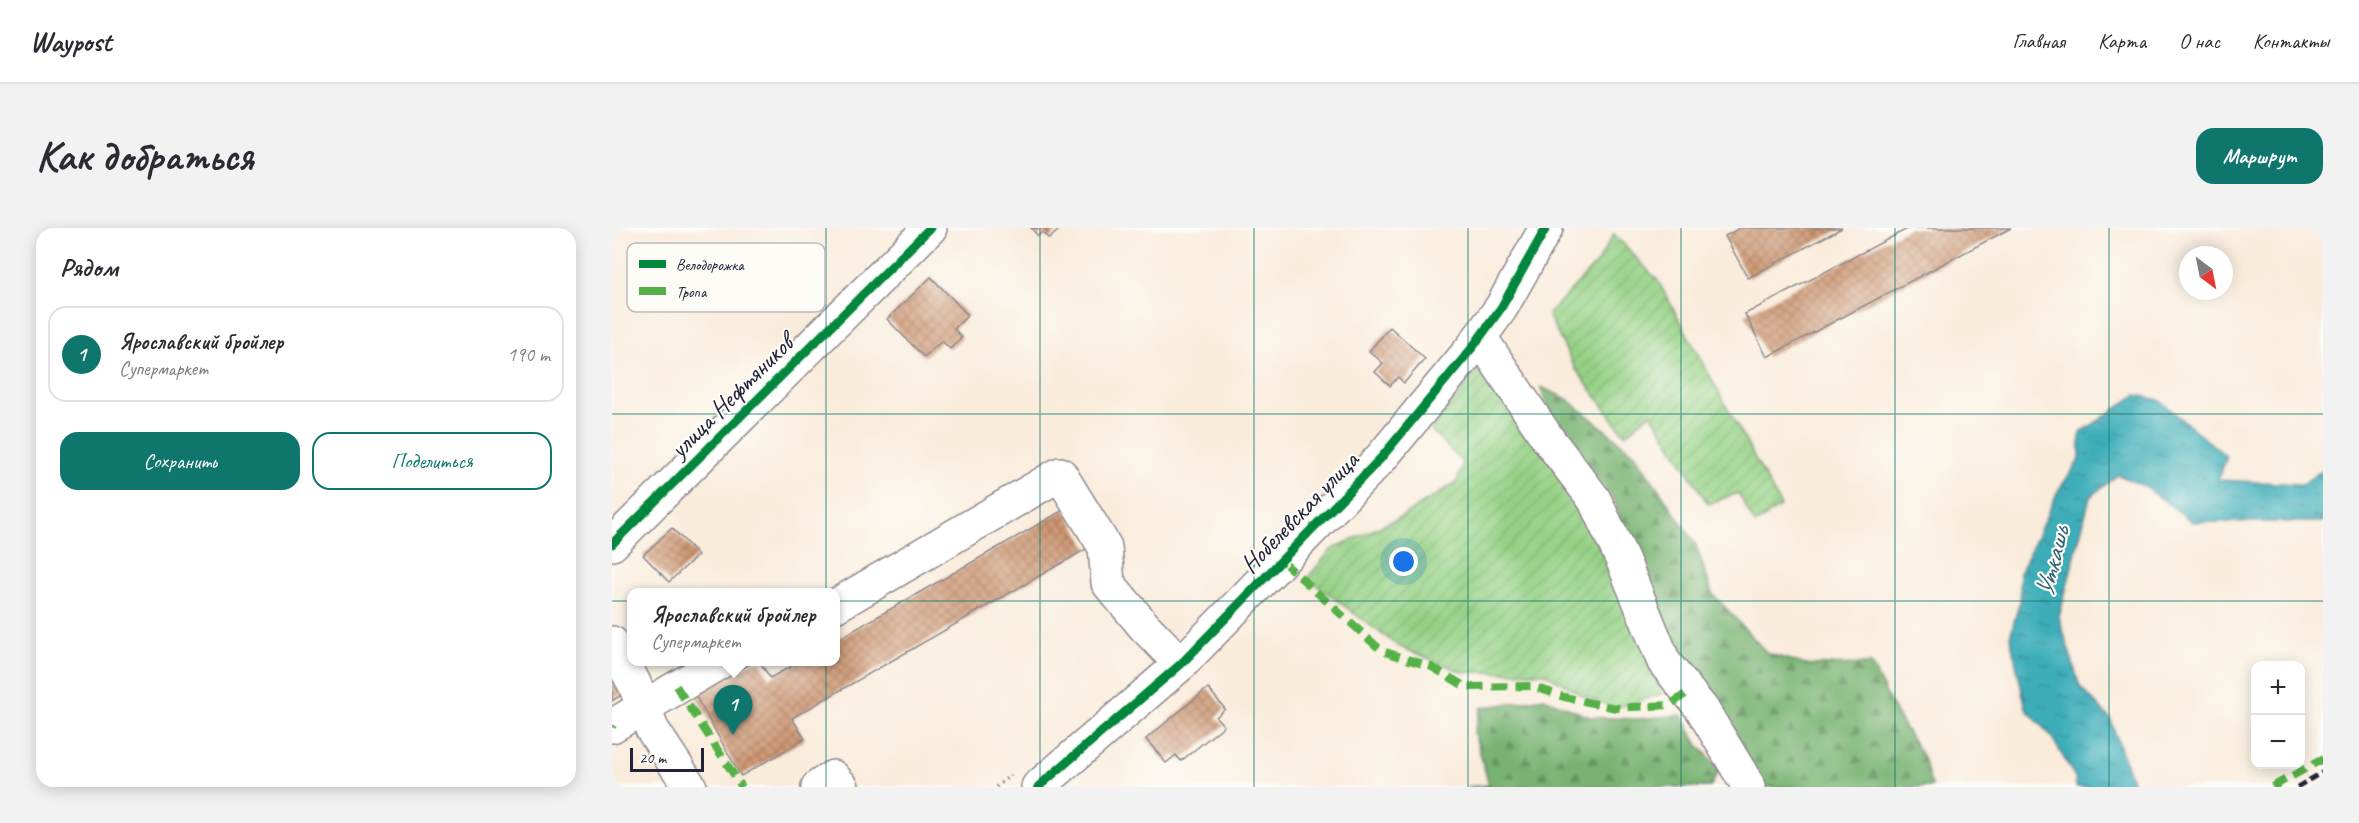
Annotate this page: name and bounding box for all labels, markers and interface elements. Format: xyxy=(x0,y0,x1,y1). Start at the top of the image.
text: Waypost xyxy=(30,24,111,59)
text: Главная xyxy=(2012,28,2065,54)
text: Карта xyxy=(2098,28,2146,54)
text: О нас xyxy=(2179,28,2220,54)
text: Контакты xyxy=(2253,28,2329,54)
button: Маршрут xyxy=(2196,128,2323,184)
text: Как добраться xyxy=(36,130,253,183)
legend xyxy=(627,243,825,312)
north arrow xyxy=(2179,246,2233,300)
text: Рядом xyxy=(60,251,118,284)
text: Велодорожка xyxy=(676,255,745,275)
text: Тропа xyxy=(676,282,708,302)
street label: улица Нефтяников xyxy=(661,323,805,467)
text: Ярославский бройлер xyxy=(119,328,283,356)
text: 1 xyxy=(77,342,86,367)
text: 190 m xyxy=(507,342,550,367)
text: Супермаркет xyxy=(119,356,208,381)
button: Сохранить xyxy=(60,432,300,490)
button: Поделиться xyxy=(312,432,552,490)
street label: Нобелевская улица xyxy=(1233,443,1367,580)
water label: Уткашь xyxy=(2027,521,2078,601)
your location xyxy=(1389,547,1418,576)
popup xyxy=(627,588,840,666)
text: Ярославский бройлер xyxy=(651,601,816,629)
text: Супермаркет xyxy=(651,629,741,654)
map controls xyxy=(2251,661,2305,769)
button: + xyxy=(2251,661,2305,715)
pin: 1 xyxy=(714,686,752,735)
button: − xyxy=(2251,715,2305,769)
scale bar xyxy=(630,745,704,772)
text: 20 m xyxy=(639,748,666,768)

